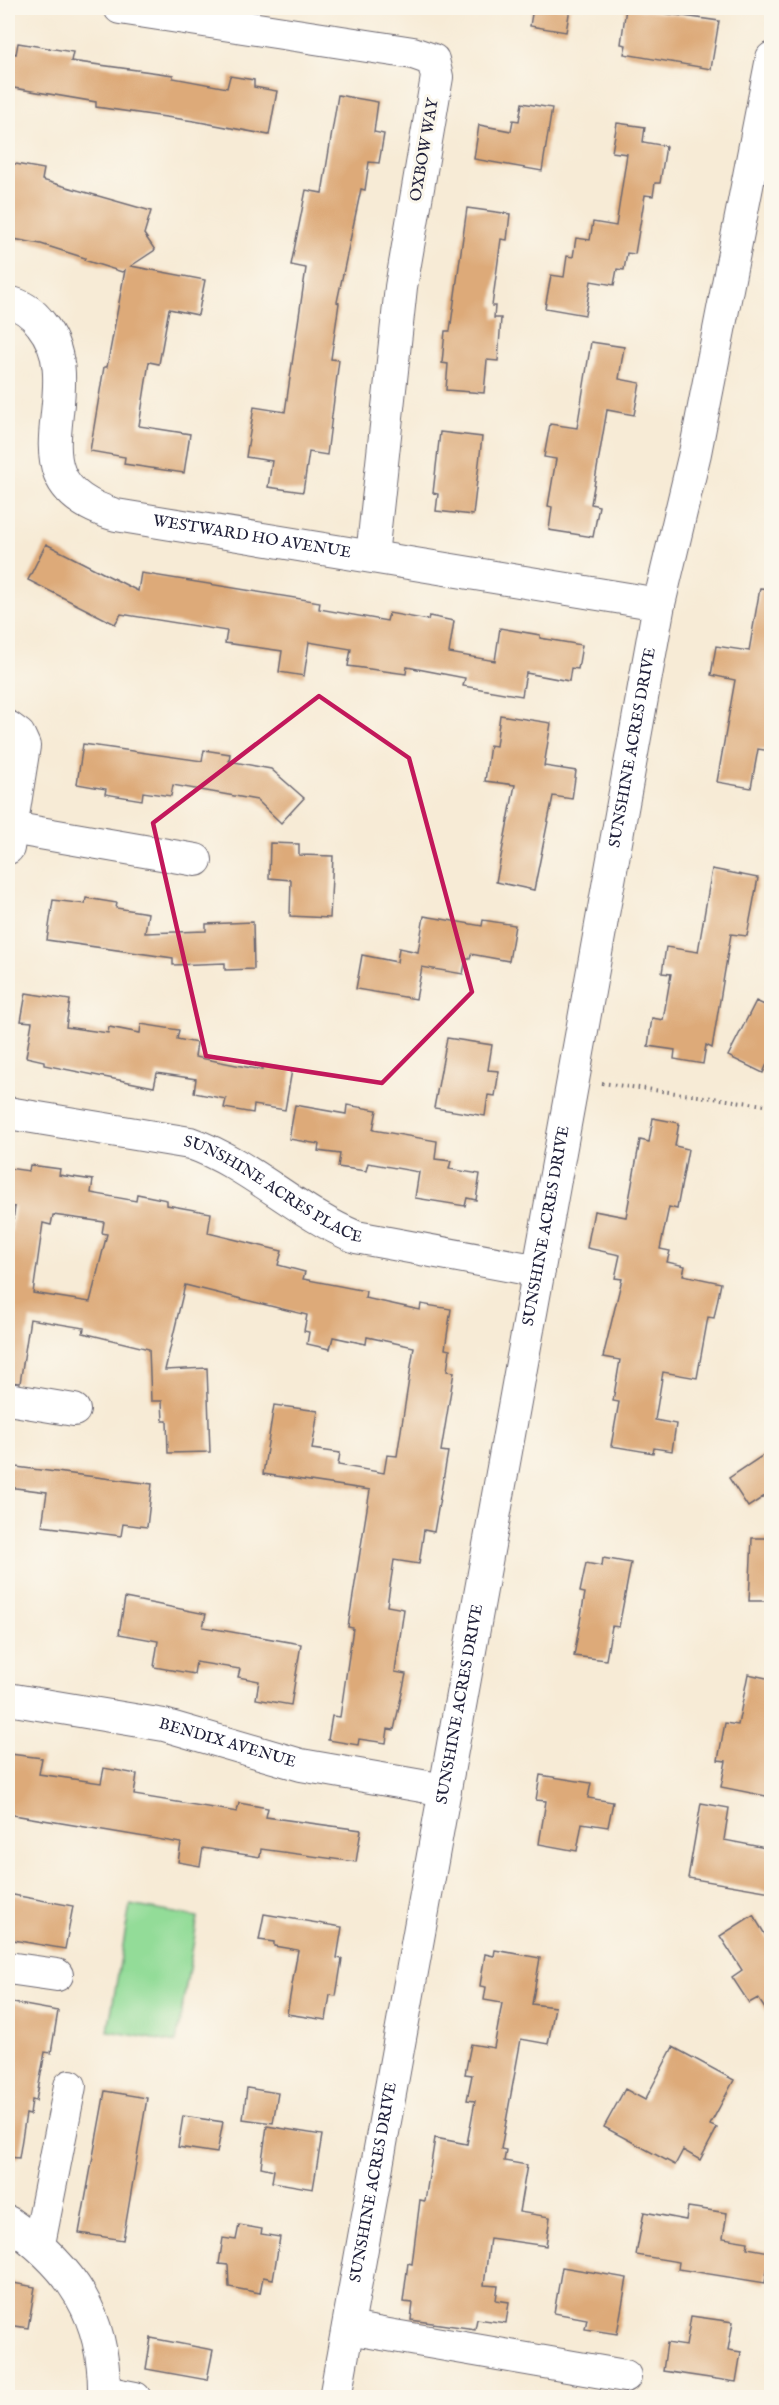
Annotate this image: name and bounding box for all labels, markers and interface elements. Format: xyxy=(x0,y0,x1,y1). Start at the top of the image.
street label: OXBOW WAY xyxy=(406,96,444,203)
street label: WESTWARD HO AVENUE xyxy=(151,511,353,563)
street label: SUNSHINE ACRES DRIVE xyxy=(605,646,661,849)
street label: SUNSHINE ACRES DRIVE xyxy=(519,1124,575,1328)
street label: SUNSHINE ACRES PLACE xyxy=(182,1132,364,1248)
street label: SUNSHINE ACRES DRIVE xyxy=(432,1603,488,1806)
street label: BENDIX AVENUE xyxy=(156,1714,298,1773)
street label: SUNSHINE ACRES DRIVE xyxy=(346,2081,402,2284)

